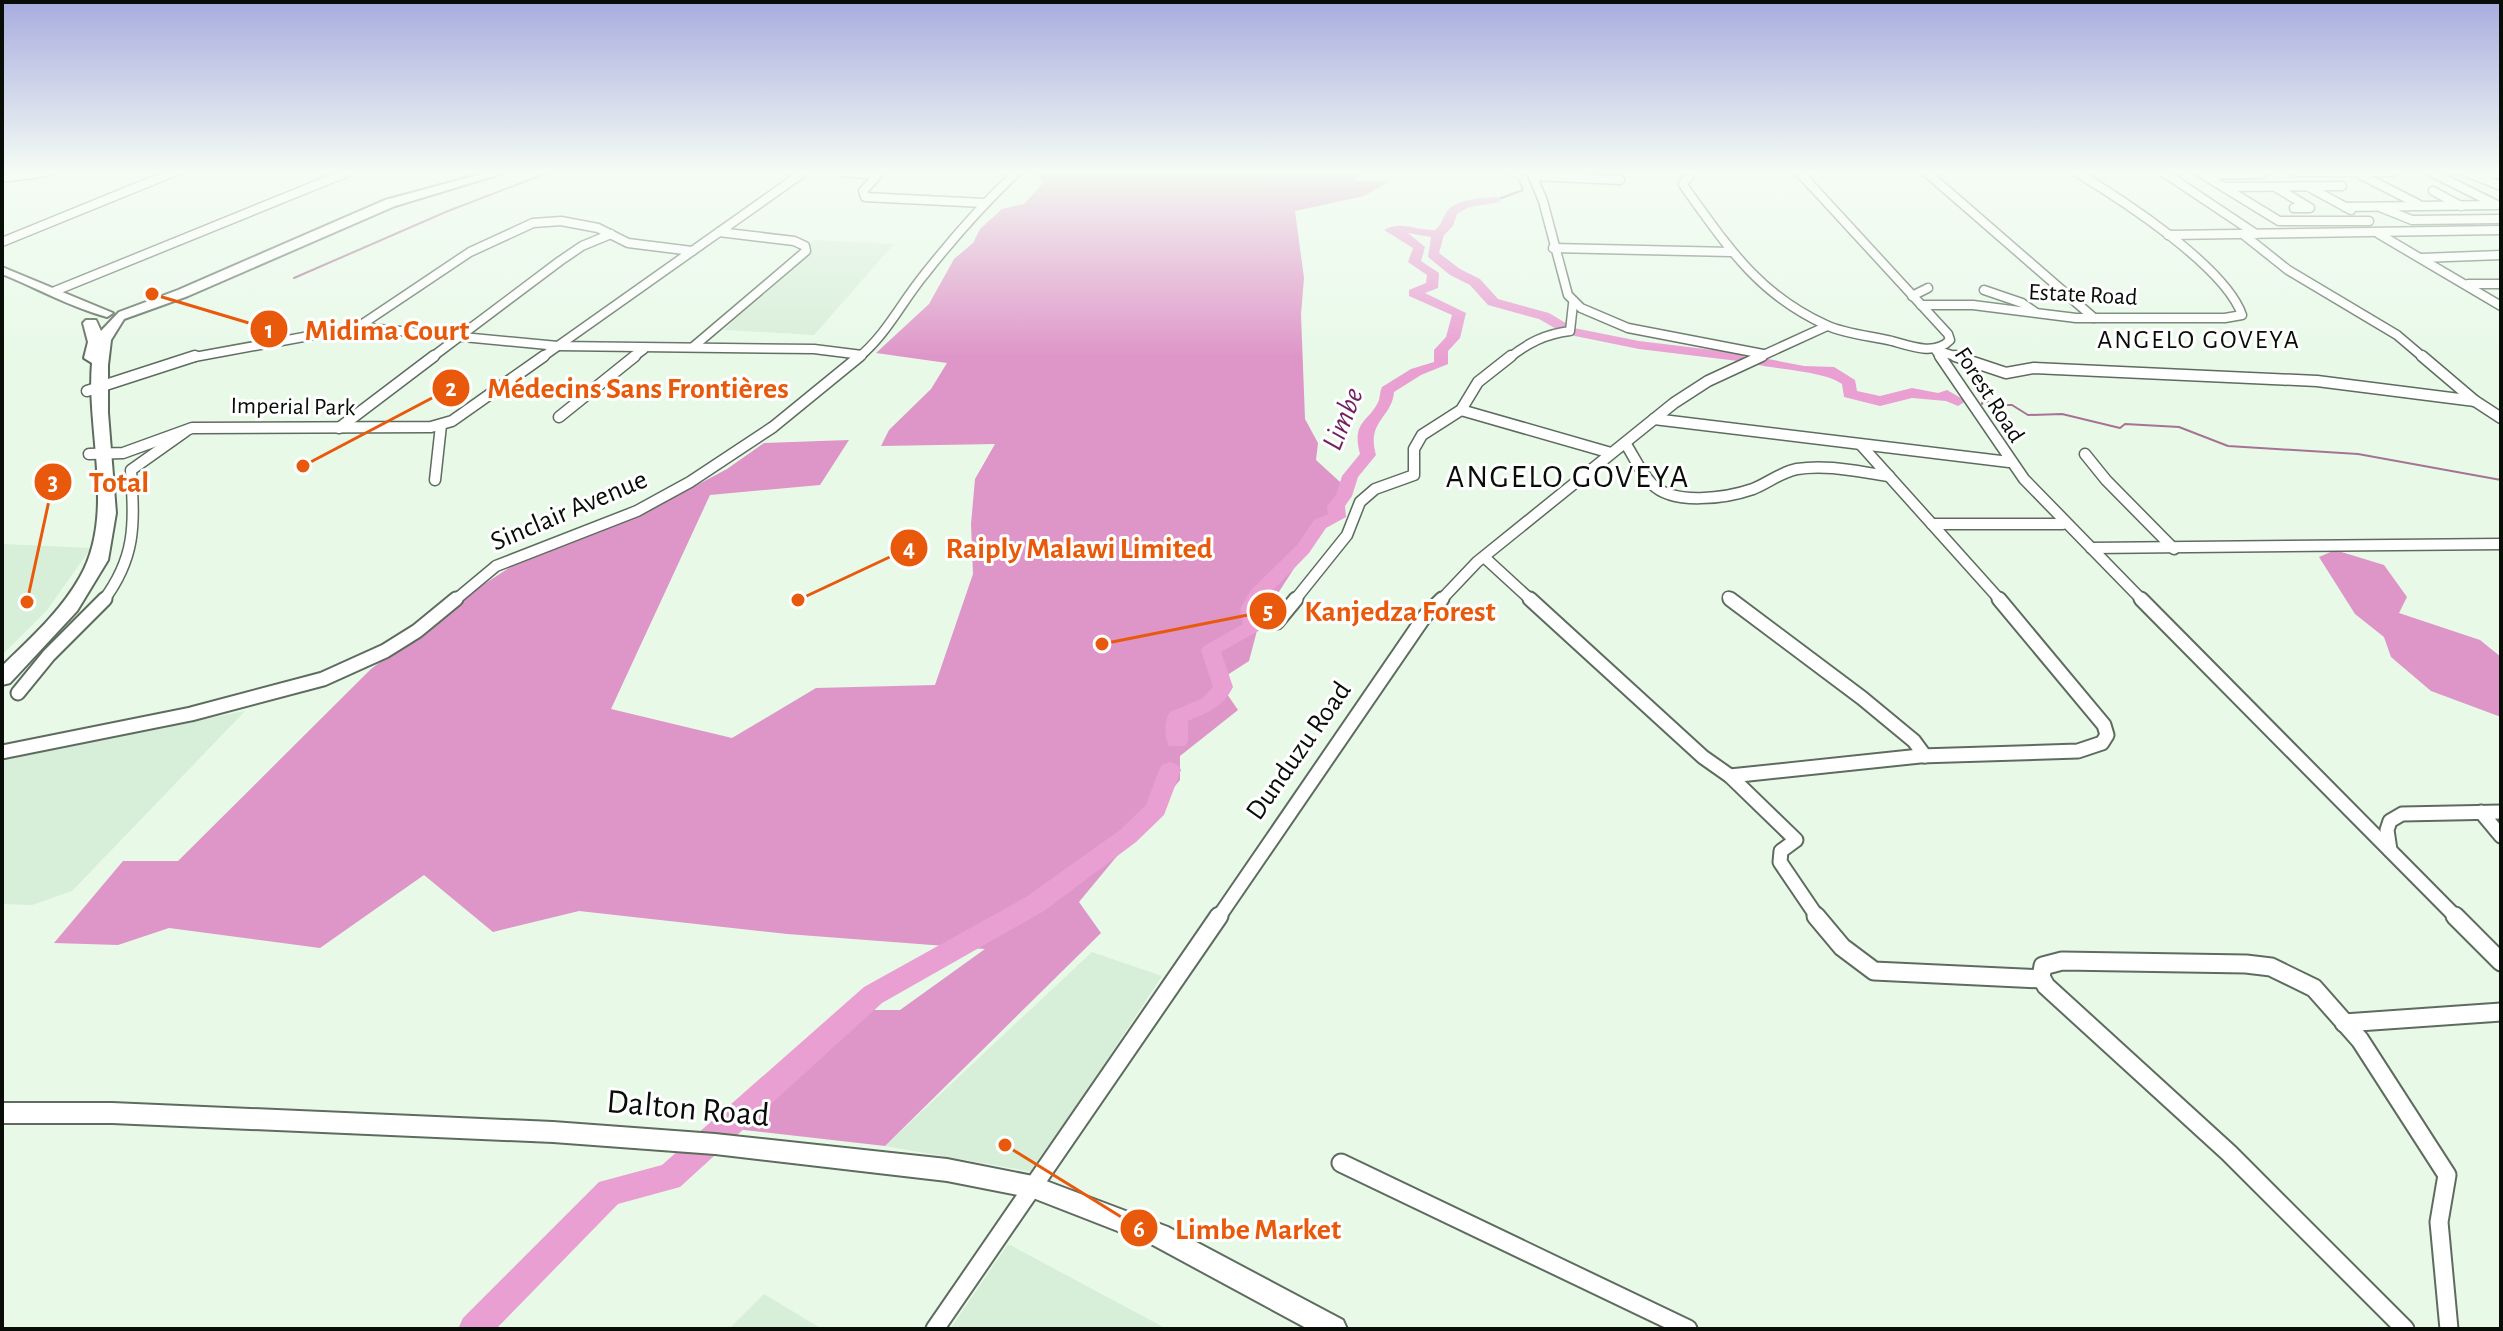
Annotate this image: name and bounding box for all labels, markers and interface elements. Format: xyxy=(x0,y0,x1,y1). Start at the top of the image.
street label: Estate Road xyxy=(2028,280,2138,310)
callout: Midima Court xyxy=(249,302,485,356)
text: Midima Court xyxy=(305,316,469,346)
text: 1 xyxy=(265,319,273,343)
district label: ANGELO GOVEYA xyxy=(2097,327,2301,353)
street label: Forest Road xyxy=(1949,343,2029,447)
callout: Médecins Sans Frontières xyxy=(431,361,804,415)
text: Médecins Sans Frontières xyxy=(487,374,789,404)
text: 2 xyxy=(445,377,457,401)
water label: Limbe xyxy=(1317,383,1369,455)
street label: Imperial Park xyxy=(230,394,356,420)
callout: Total xyxy=(33,455,165,509)
district label: ANGELO GOVEYA xyxy=(1446,461,1690,493)
street label: Sinclair Avenue xyxy=(487,465,651,557)
text: Total xyxy=(89,468,149,498)
text: 3 xyxy=(48,471,58,495)
callout: Raiply Malawi Limited xyxy=(889,521,1228,575)
text: Raiply Malawi Limited xyxy=(945,534,1213,564)
text: 4 xyxy=(903,537,915,561)
callout: Kanjedza Forest xyxy=(1248,584,1511,638)
text: Kanjedza Forest xyxy=(1304,597,1496,627)
text: 5 xyxy=(1263,600,1273,624)
street label: Dunduzu Road xyxy=(1241,677,1357,825)
street label: Dalton Road xyxy=(605,1085,771,1133)
callout: Limbe Market xyxy=(1119,1201,1357,1255)
text: Limbe Market xyxy=(1175,1215,1341,1245)
text: 6 xyxy=(1133,1218,1145,1242)

